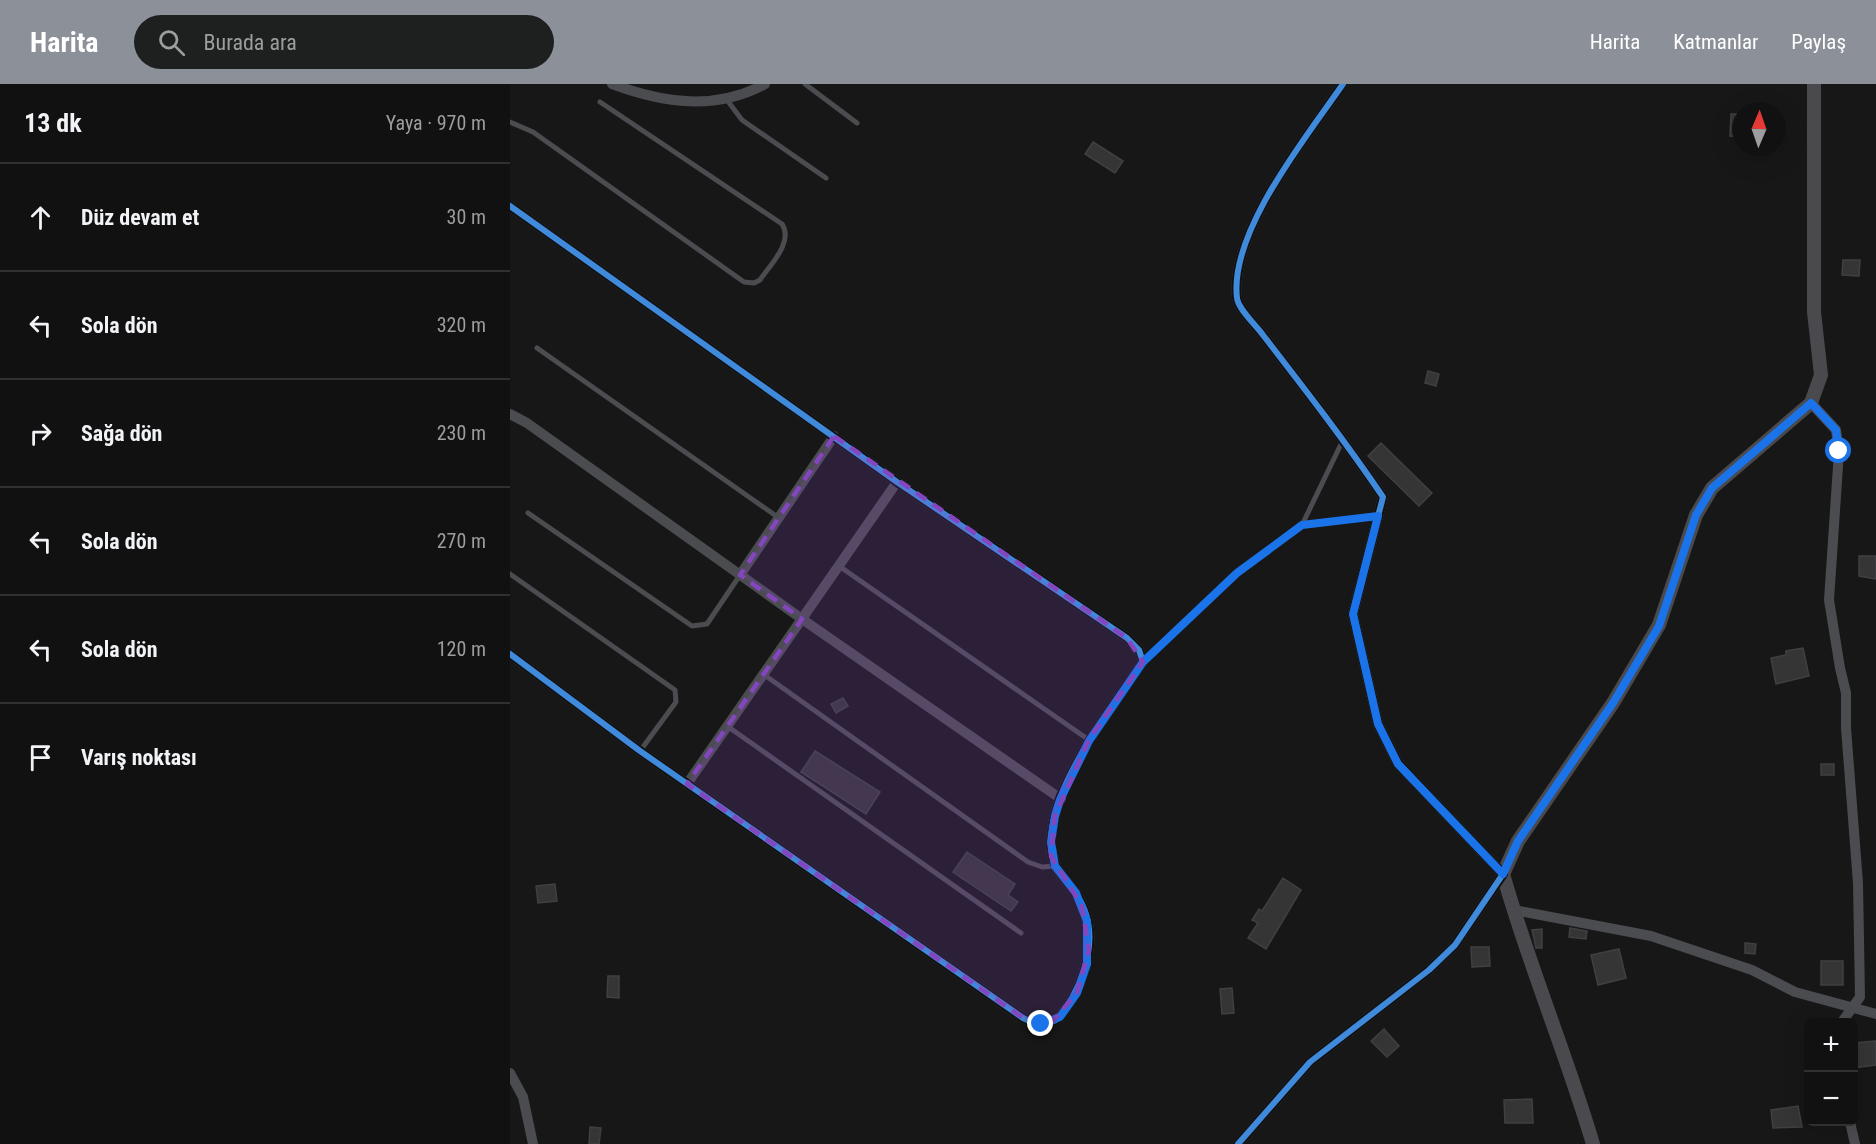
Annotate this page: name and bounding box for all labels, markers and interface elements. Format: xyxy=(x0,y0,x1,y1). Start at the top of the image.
search box xyxy=(134,15,554,69)
text: Harita xyxy=(30,26,98,59)
icon: search xyxy=(155,26,188,59)
text: Burada ara xyxy=(203,30,297,55)
text: Harita xyxy=(1590,30,1640,54)
text: Katmanlar xyxy=(1673,30,1758,54)
text: Paylaş xyxy=(1791,30,1846,54)
north arrow xyxy=(1732,102,1786,156)
text: 13 dk xyxy=(24,108,82,138)
text: Yaya · 970 m xyxy=(386,111,486,135)
icon: ahead xyxy=(24,201,57,234)
text: Düz devam et xyxy=(81,205,199,230)
text: 30 m xyxy=(447,205,486,229)
icon: left xyxy=(24,309,57,342)
text: Sola dön xyxy=(81,313,157,338)
text: 320 m xyxy=(437,313,486,337)
icon: right xyxy=(24,417,57,450)
text: Sağa dön xyxy=(81,421,162,446)
text: 230 m xyxy=(437,421,486,445)
route start xyxy=(1825,437,1851,463)
icon: left xyxy=(24,525,57,558)
text: Sola dön xyxy=(81,529,157,554)
text: 270 m xyxy=(437,529,486,553)
icon: left xyxy=(24,633,57,666)
text: Sola dön xyxy=(81,637,157,662)
text: 120 m xyxy=(437,637,486,661)
icon: arrive xyxy=(24,741,57,774)
text: Varış noktası xyxy=(81,745,197,770)
route end xyxy=(1027,1010,1053,1036)
map controls xyxy=(1804,1018,1858,1126)
button: + xyxy=(1804,1018,1858,1072)
button: − xyxy=(1804,1072,1858,1126)

